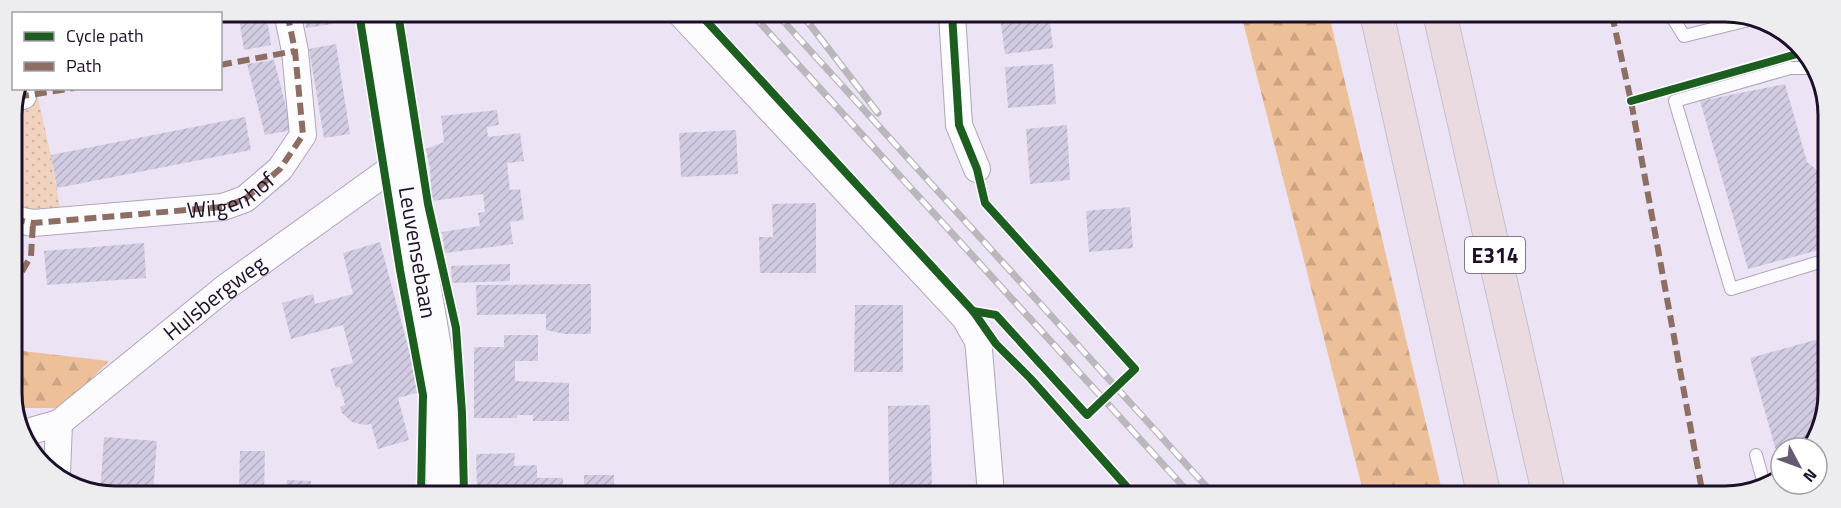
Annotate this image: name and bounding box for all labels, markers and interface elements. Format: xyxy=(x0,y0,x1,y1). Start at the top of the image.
legend xyxy=(12,12,222,90)
text: Cycle path xyxy=(66,22,144,49)
text: Path xyxy=(66,52,102,79)
street label: Wilgenhof xyxy=(185,163,283,227)
street label: Leuvensebaan xyxy=(390,184,446,321)
road number: E314 xyxy=(1465,237,1525,273)
street label: Hulsbergweg xyxy=(156,247,273,349)
north arrow xyxy=(1769,436,1829,496)
text: N xyxy=(1798,464,1823,488)

